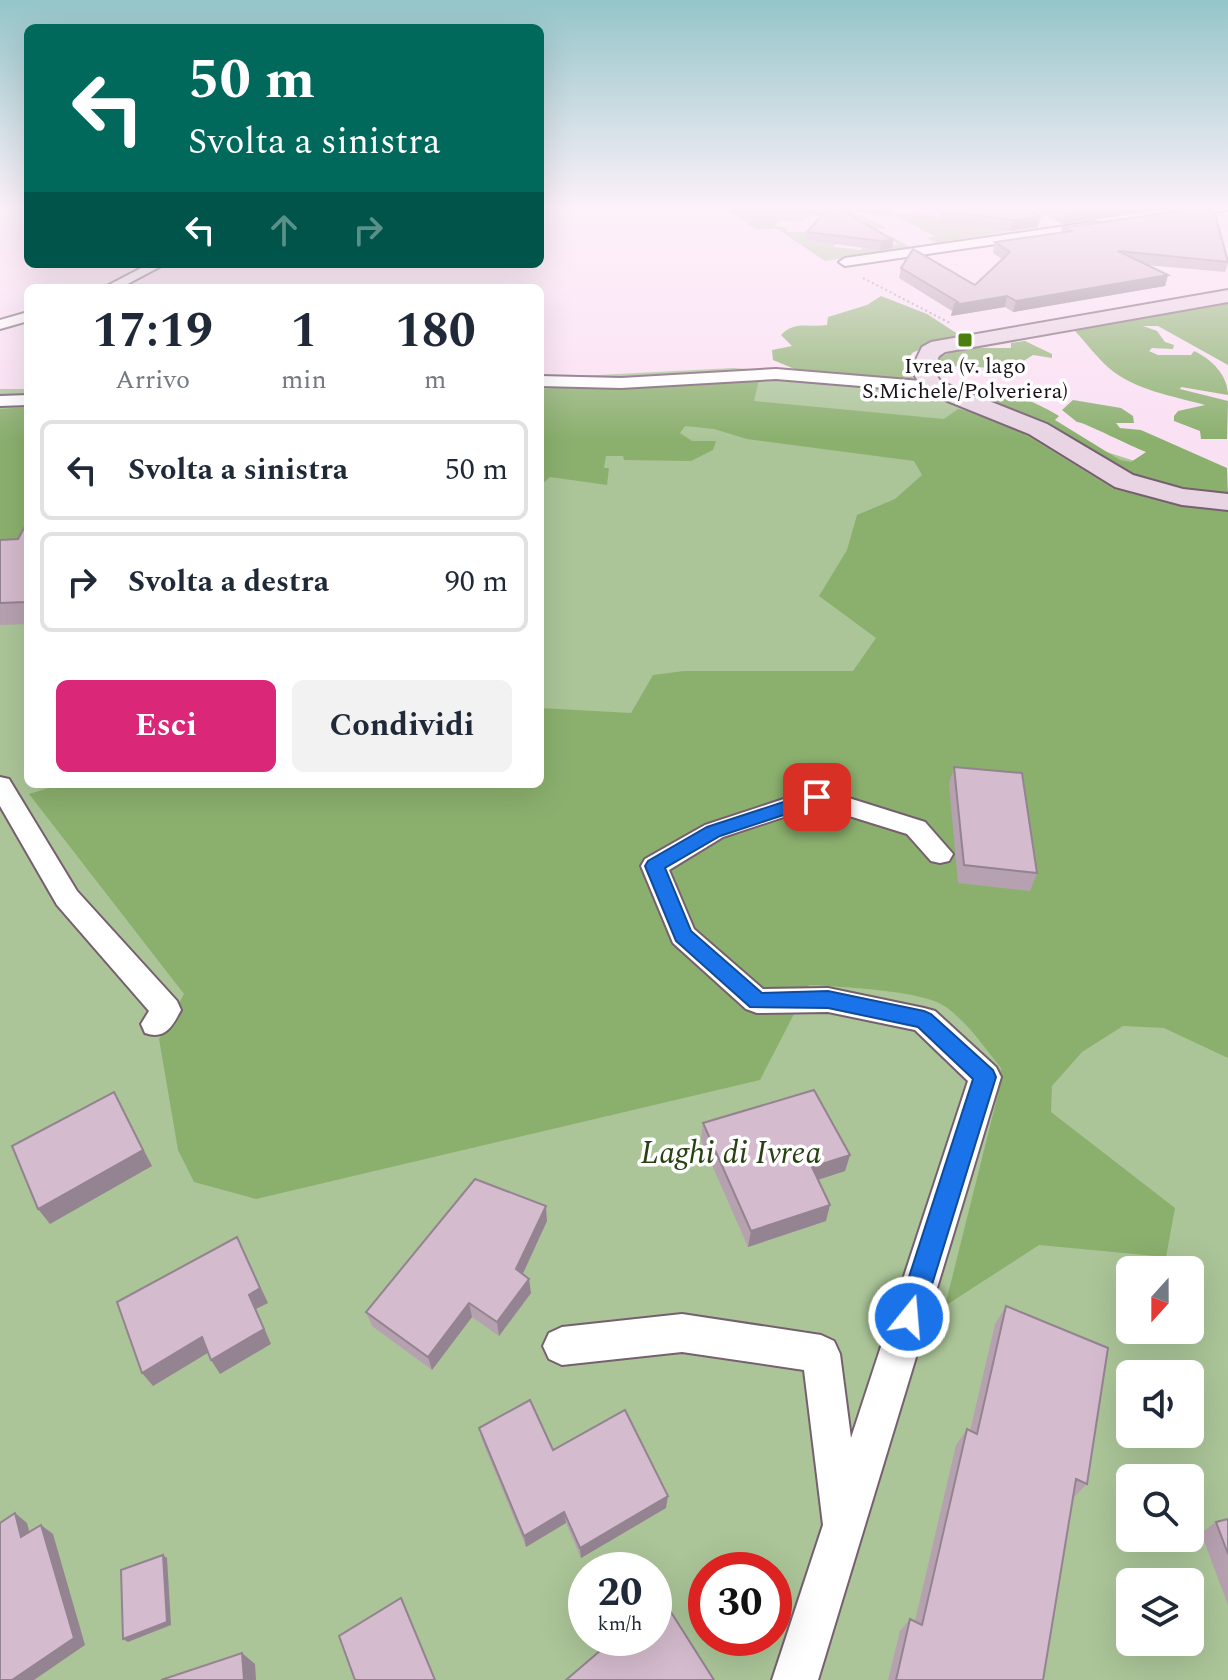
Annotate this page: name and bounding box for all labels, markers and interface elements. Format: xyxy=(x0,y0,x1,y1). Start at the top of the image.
text: 50 m xyxy=(188,38,315,123)
icon: left xyxy=(56,56,160,160)
text: Svolta a sinistra xyxy=(188,115,441,170)
icon: left xyxy=(178,208,222,252)
icon: ahead xyxy=(262,208,306,252)
icon: right xyxy=(346,208,390,252)
text: 17:19 xyxy=(92,295,213,368)
text: 1 xyxy=(290,295,317,368)
text: 180 xyxy=(395,295,476,368)
marker: Ivrea (v. lago S.Michele/Polveriera) xyxy=(956,331,974,349)
place label: Ivrea (v. lago S.Michele/Polveriera) xyxy=(862,350,1068,408)
text: Arrivo xyxy=(115,360,190,400)
text: min xyxy=(281,360,327,400)
text: m xyxy=(424,360,446,400)
text: Svolta a sinistra xyxy=(128,447,348,493)
text: 50 m xyxy=(445,447,508,493)
icon: left xyxy=(60,448,104,492)
text: Svolta a destra xyxy=(128,559,329,605)
text: 90 m xyxy=(445,559,508,605)
icon: right xyxy=(60,560,104,604)
button: Esci xyxy=(56,680,276,772)
button: Condividi xyxy=(292,680,512,772)
pin xyxy=(783,763,851,831)
icon: arrive xyxy=(795,775,839,819)
park label: Laghi di Ivrea xyxy=(640,1129,822,1178)
north arrow xyxy=(1116,1256,1204,1344)
map controls xyxy=(1116,1256,1204,1656)
position arrow xyxy=(867,1275,951,1359)
button: sound xyxy=(1116,1360,1204,1448)
button: search xyxy=(1116,1464,1204,1552)
speed limit sign: 30 xyxy=(688,1552,792,1656)
text: 20 xyxy=(598,1563,642,1624)
button: layers xyxy=(1116,1568,1204,1656)
text: km/h xyxy=(598,1609,643,1639)

